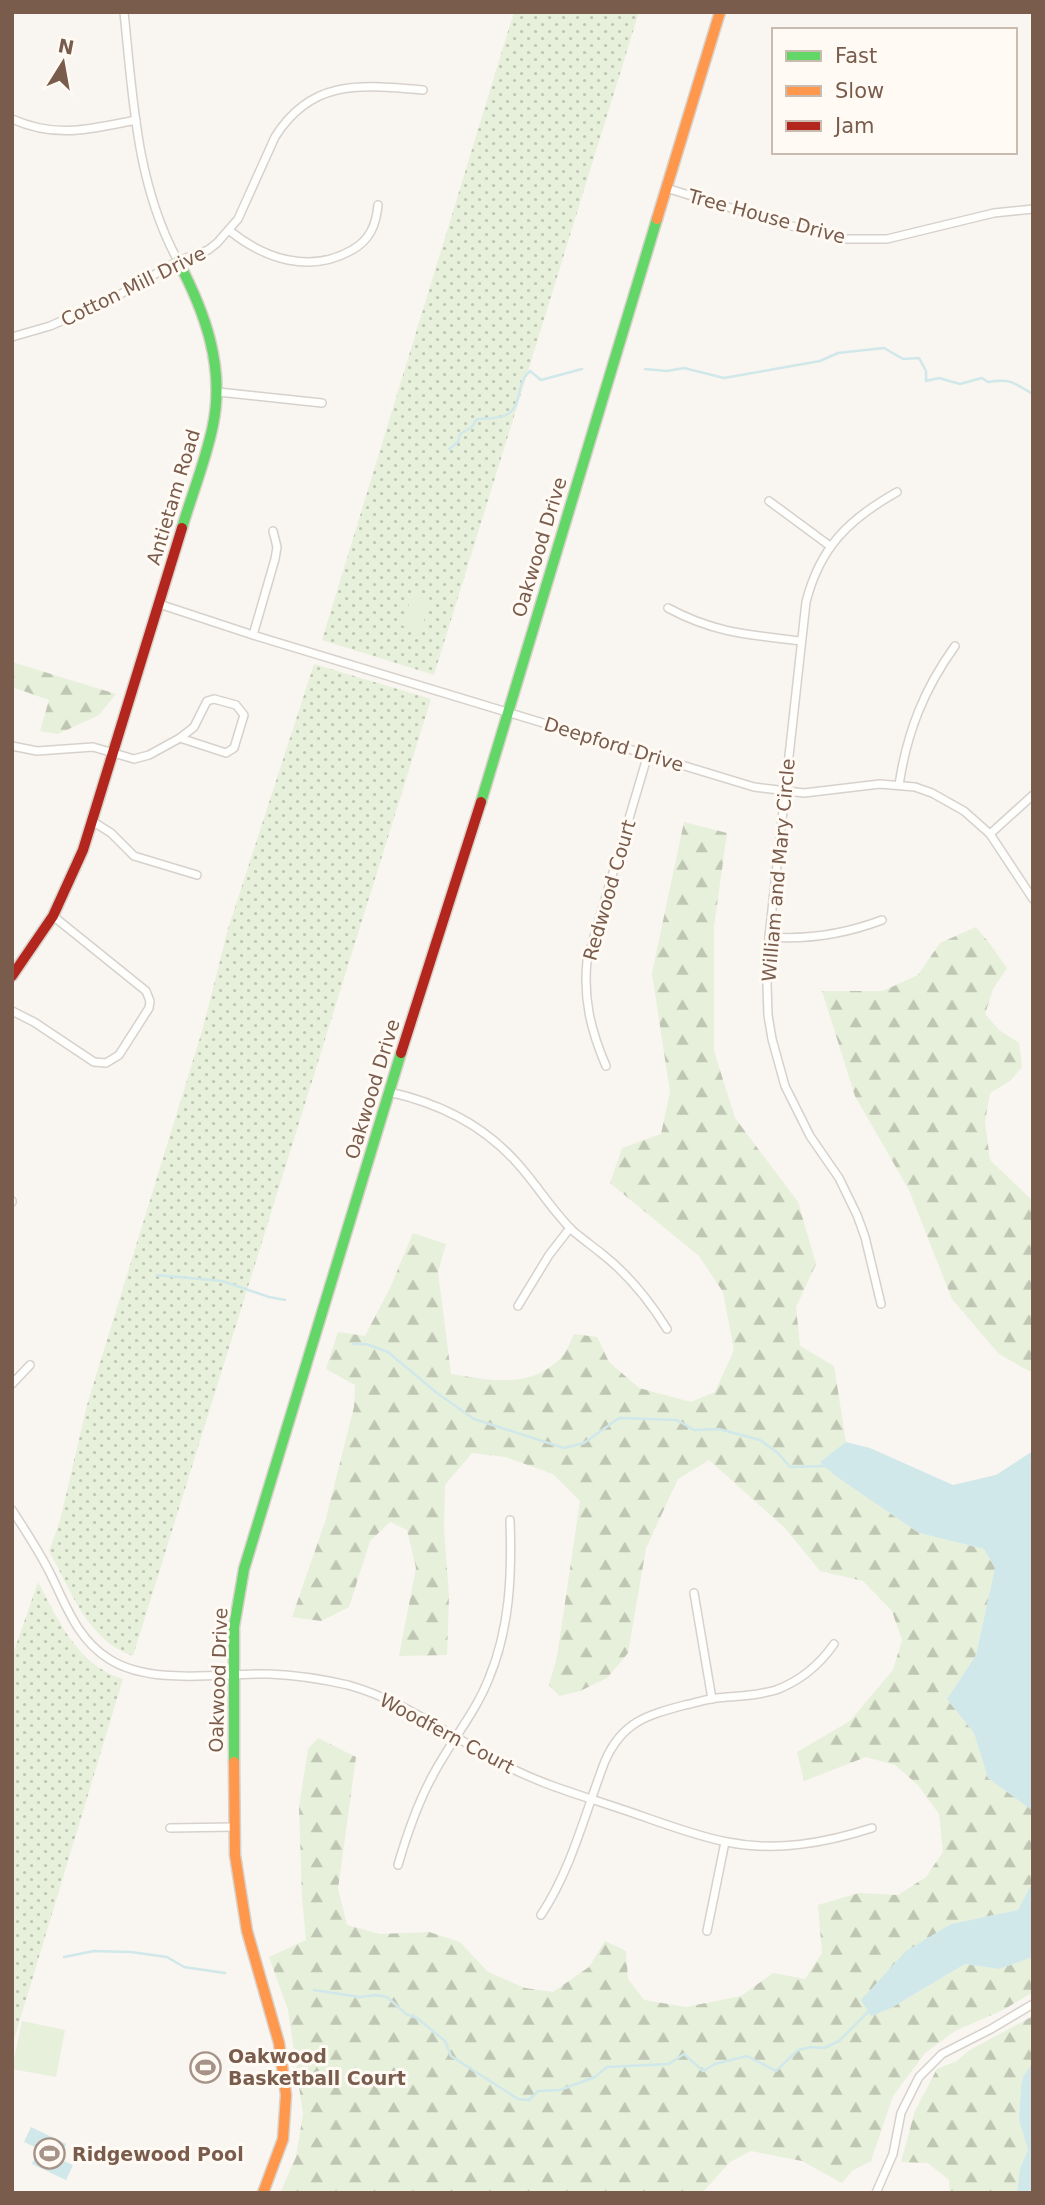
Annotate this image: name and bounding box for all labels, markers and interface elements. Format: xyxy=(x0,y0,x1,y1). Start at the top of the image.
north arrow xyxy=(28,28,98,98)
legend xyxy=(772,28,1017,154)
text: N xyxy=(56,34,76,59)
text: Fast xyxy=(835,44,877,68)
text: Slow xyxy=(835,79,884,103)
text: Jam xyxy=(833,114,875,138)
street label: Tree House Drive xyxy=(685,184,848,248)
street label: Cotton Mill Drive xyxy=(57,241,209,331)
street label: Antietam Road xyxy=(142,426,204,568)
street label: Oakwood Drive xyxy=(507,474,571,620)
street label: Deepford Drive xyxy=(542,712,686,776)
street label: William and Mary Circle xyxy=(757,757,799,983)
street label: Redwood Court xyxy=(578,817,640,963)
street label: Oakwood Drive xyxy=(340,1016,404,1162)
street label: Oakwood Drive xyxy=(204,1607,232,1753)
street label: Woodfern Court xyxy=(376,1688,518,1778)
place label: Oakwood Basketball Court xyxy=(228,2045,406,2089)
sports icon: Oakwood Basketball Court xyxy=(188,2050,222,2084)
sports icon: Ridgewood Pool xyxy=(32,2137,66,2171)
place label: Ridgewood Pool xyxy=(72,2143,244,2165)

